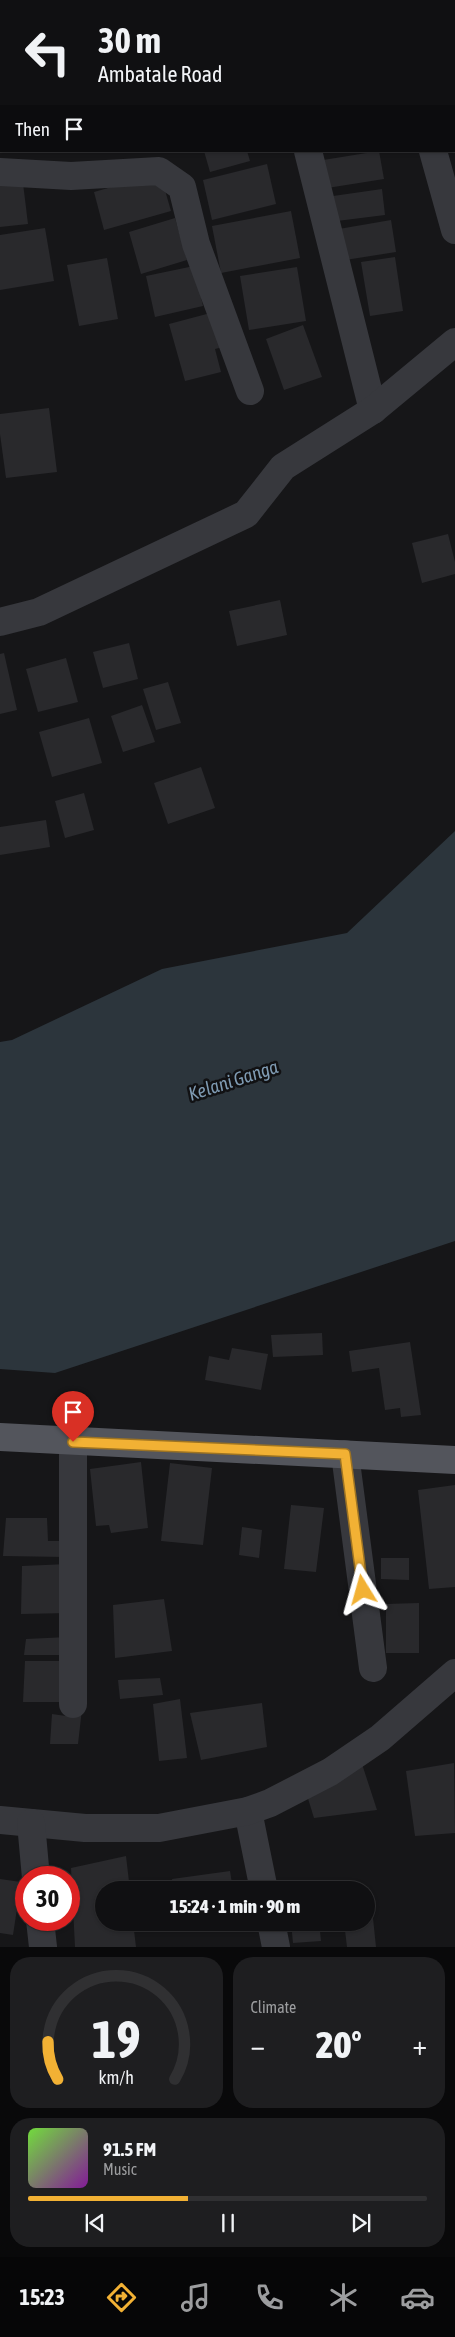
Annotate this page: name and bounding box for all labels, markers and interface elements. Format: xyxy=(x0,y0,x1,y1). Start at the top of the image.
icon: left xyxy=(15,20,80,85)
text: 30 m xyxy=(98,20,161,60)
text: Ambatale Road xyxy=(98,61,222,87)
icon: arrive xyxy=(60,115,88,143)
text: Then xyxy=(15,118,50,140)
water label: Kelani Ganga xyxy=(185,1055,281,1105)
pin xyxy=(52,1391,94,1442)
icon: arrive xyxy=(59,1398,87,1426)
position arrow xyxy=(336,1563,388,1615)
speed limit sign: 30 xyxy=(15,1866,80,1931)
text: 15:24 · 1 min · 90 m xyxy=(170,1895,300,1917)
text: Climate xyxy=(251,1998,296,2016)
text: 19 xyxy=(92,2009,141,2069)
text: 20° xyxy=(316,2023,362,2066)
text: − xyxy=(251,2029,265,2061)
text: + xyxy=(412,2029,427,2061)
text: km/h xyxy=(99,2067,134,2088)
text: 91.5 FM xyxy=(103,2138,156,2160)
text: Music xyxy=(103,2160,137,2178)
icon: previous xyxy=(81,2209,109,2237)
icon: pause xyxy=(214,2209,242,2237)
icon: next xyxy=(347,2209,375,2237)
icon: directions xyxy=(104,2280,139,2315)
icon: music xyxy=(178,2280,213,2315)
icon: phone xyxy=(252,2280,287,2315)
icon: climate xyxy=(326,2280,361,2315)
icon: car xyxy=(400,2280,435,2315)
text: 15:23 xyxy=(20,2284,65,2310)

